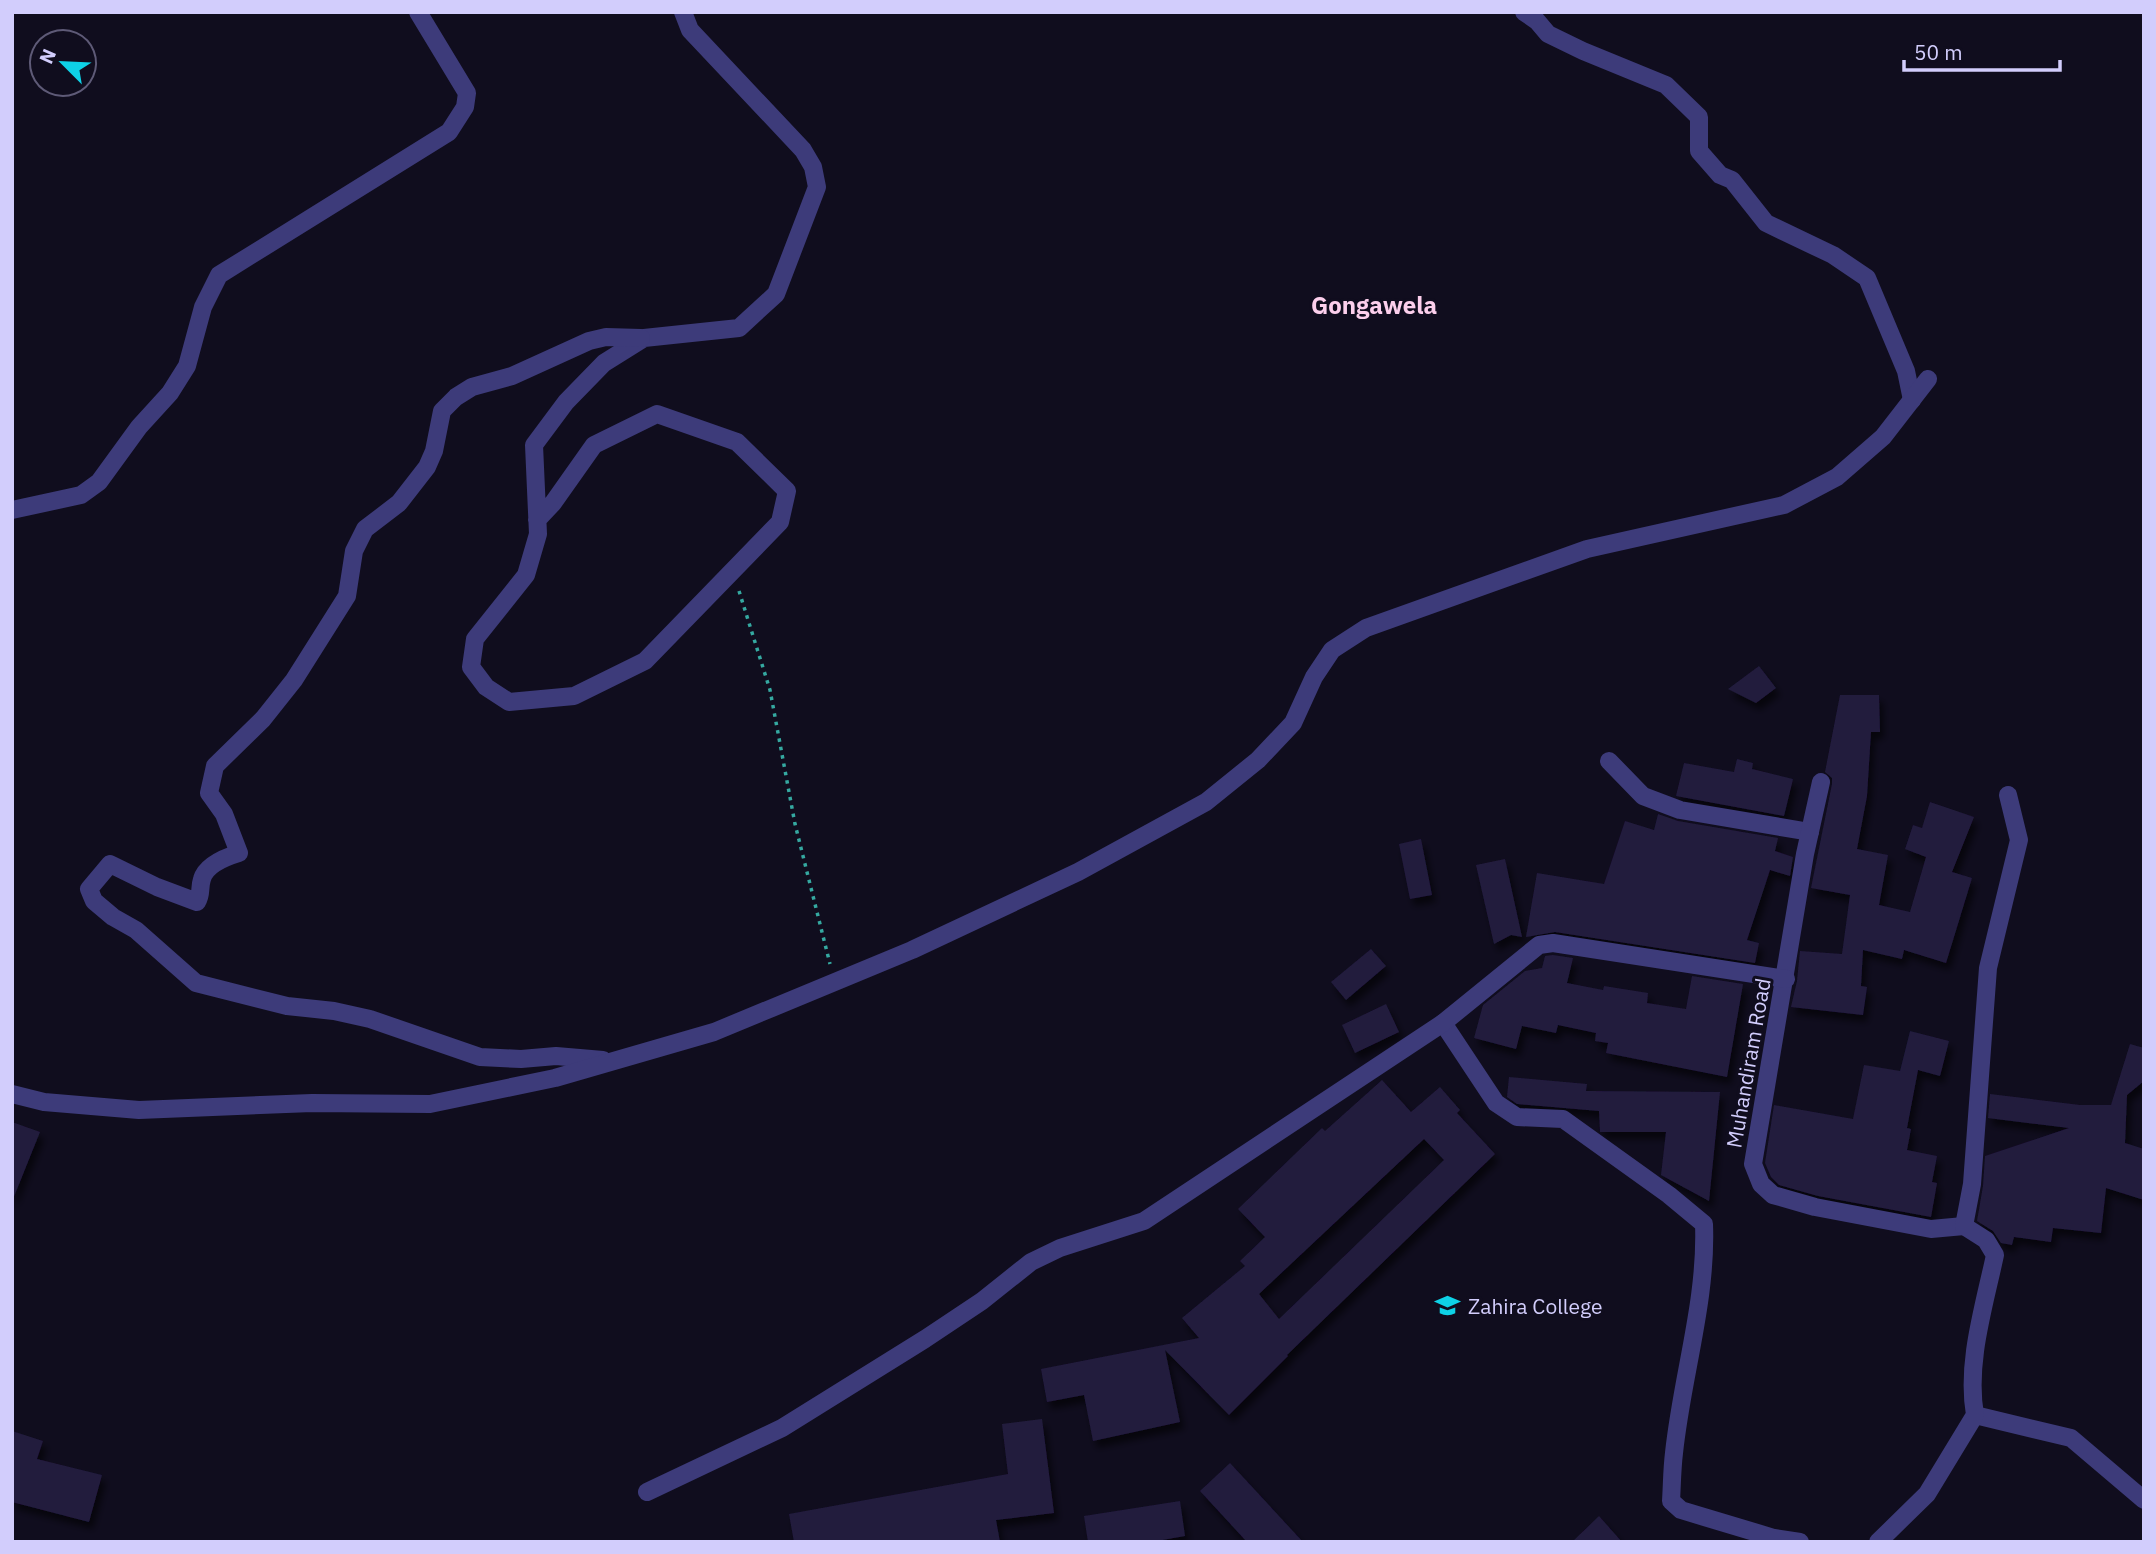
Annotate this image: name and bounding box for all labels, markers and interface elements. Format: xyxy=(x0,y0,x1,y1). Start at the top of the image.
north arrow xyxy=(28,28,98,98)
scale bar xyxy=(1904,28,2060,72)
text: 50 m xyxy=(1914,38,1963,66)
text: N xyxy=(34,45,61,67)
district label: Gongawela xyxy=(1311,289,1437,321)
street label: Muhandiram Road xyxy=(1719,976,1777,1150)
school or university icon: Zahira College xyxy=(1434,1292,1462,1320)
place label: Zahira College xyxy=(1468,1292,1603,1320)

